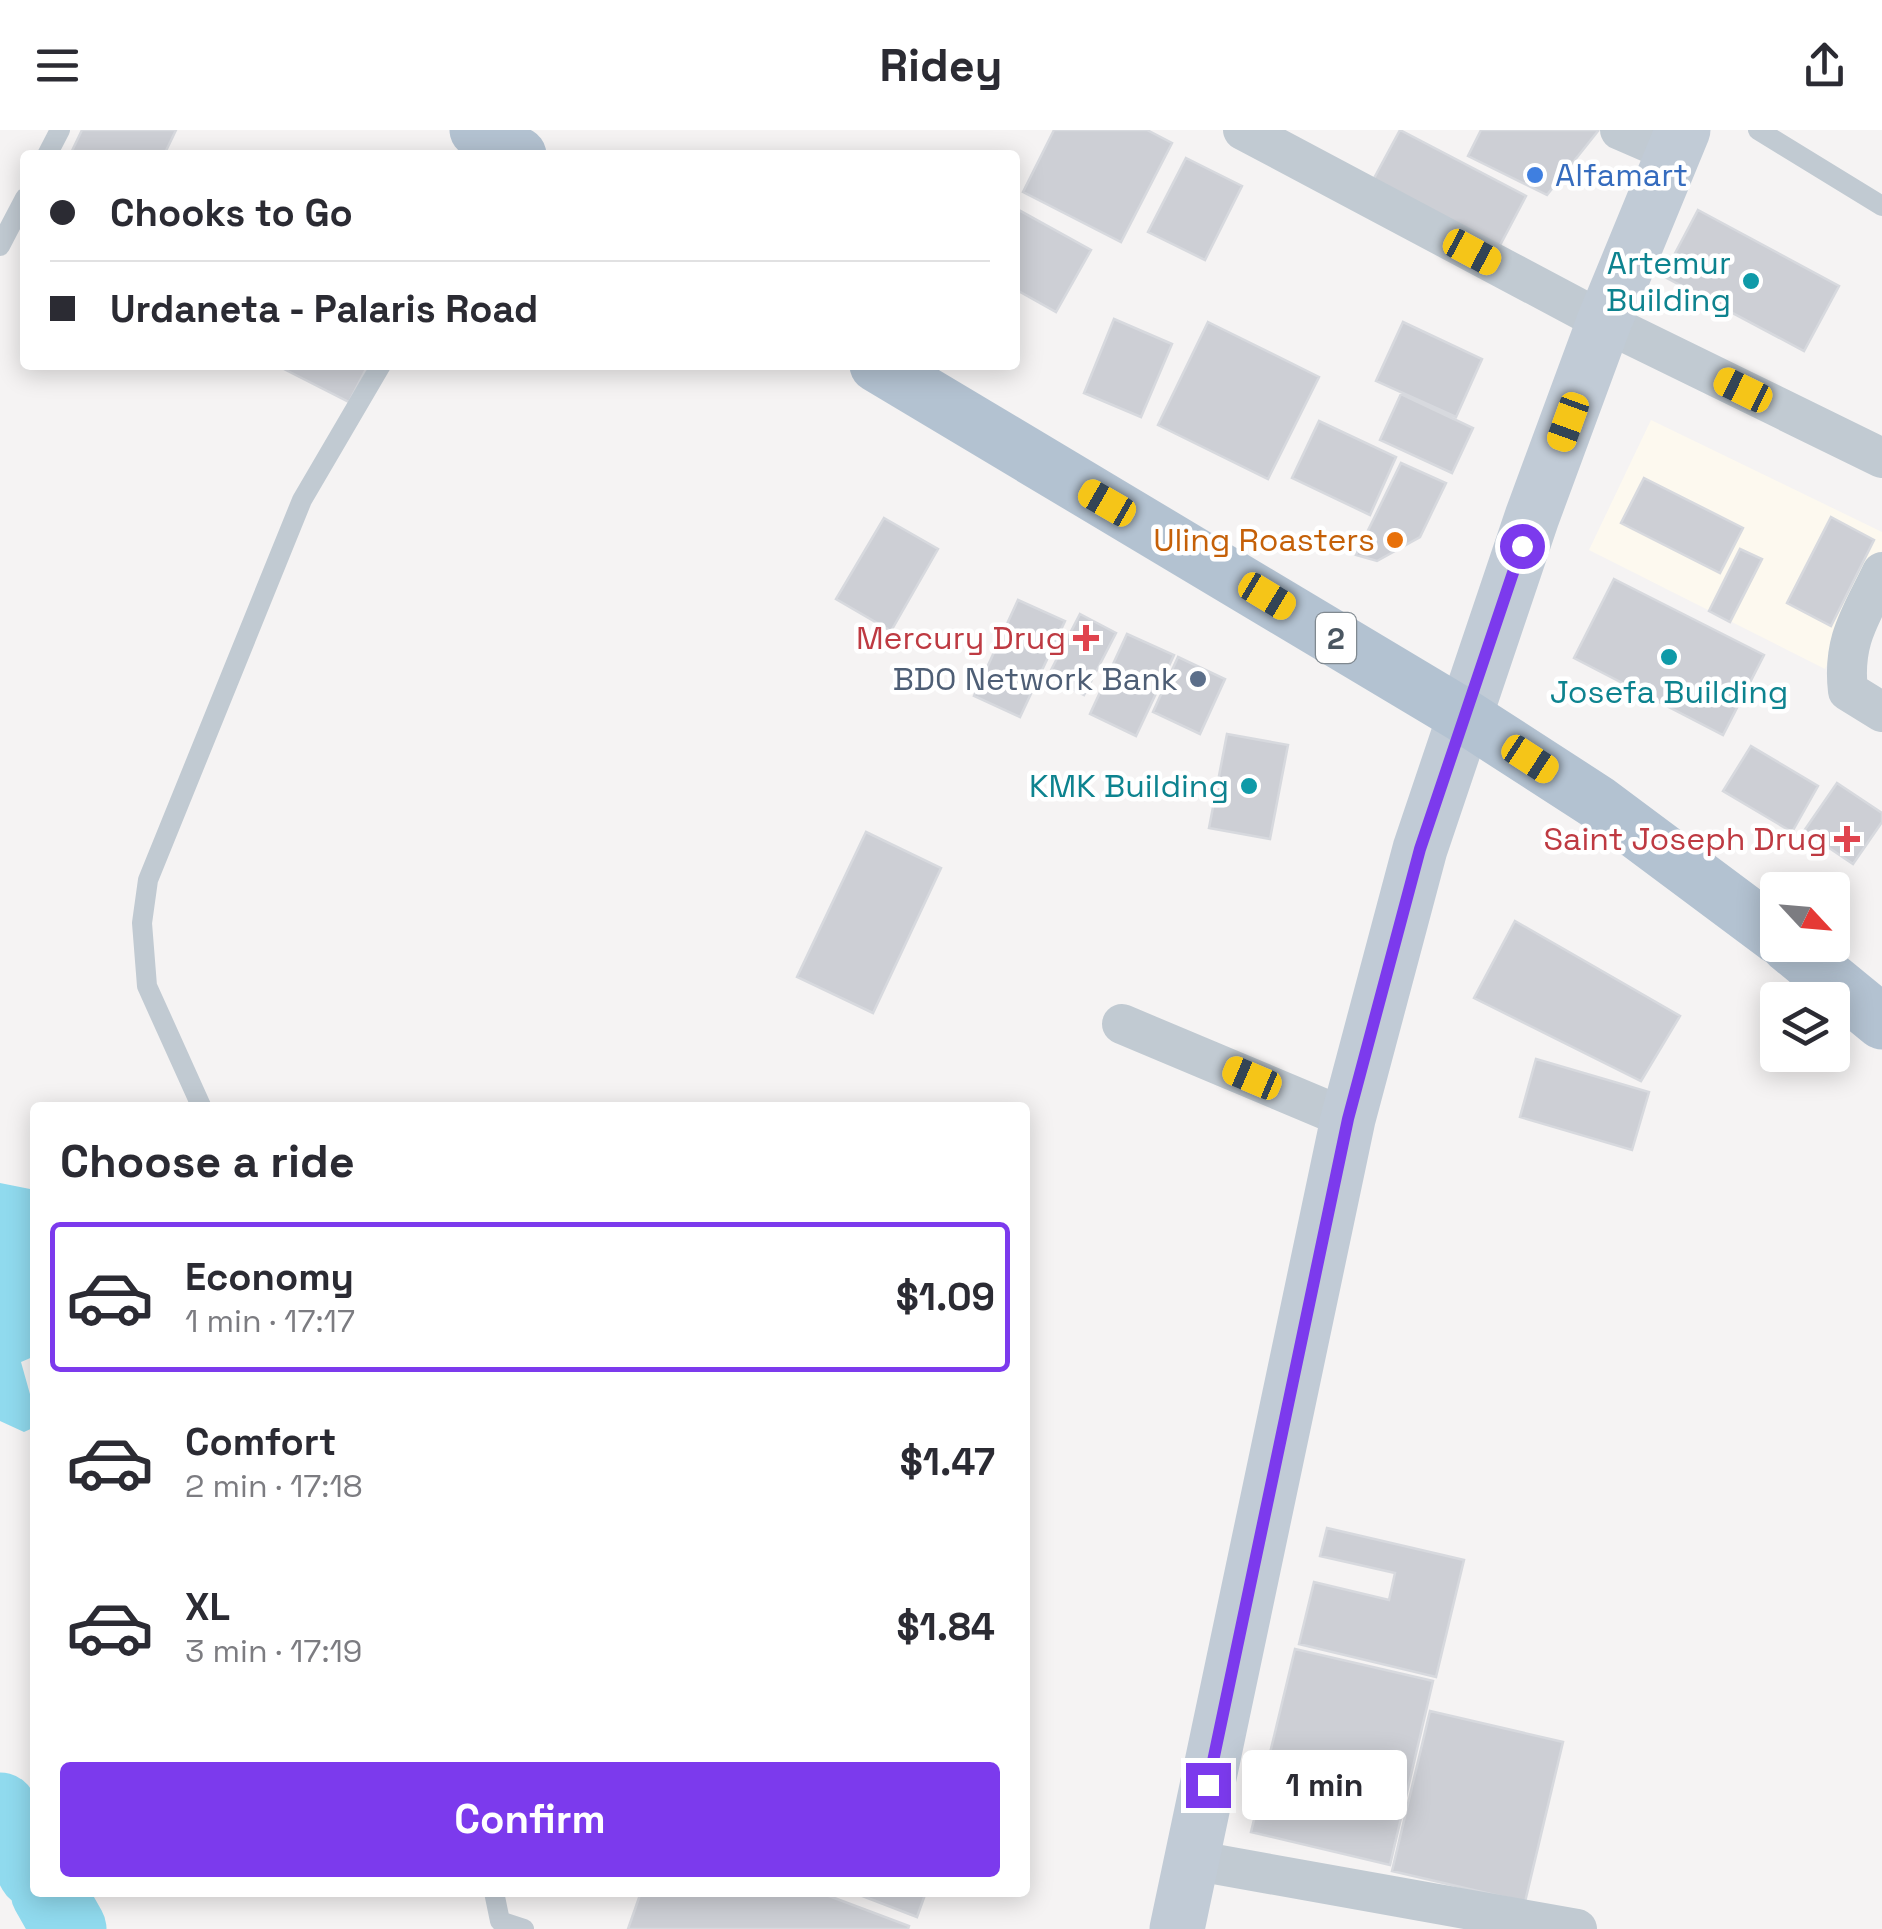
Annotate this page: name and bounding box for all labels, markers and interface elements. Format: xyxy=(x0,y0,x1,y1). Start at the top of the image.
text: Ridey xyxy=(880,37,1002,94)
icon: menu xyxy=(30,38,85,93)
icon: share xyxy=(1797,38,1852,93)
place label: Alfamart xyxy=(1555,155,1688,195)
marker: Alfamart xyxy=(1524,164,1546,186)
text: Chooks to Go xyxy=(110,189,353,237)
car xyxy=(1438,225,1506,279)
place label: Artemur Building xyxy=(1606,243,1731,320)
marker: Artemur Building xyxy=(1740,270,1762,292)
text: Urdaneta - Palaris Road xyxy=(110,285,538,333)
car xyxy=(1709,363,1777,417)
car xyxy=(1544,389,1592,455)
car xyxy=(1074,475,1140,531)
place label: Uling Roasters xyxy=(1153,520,1375,560)
route start xyxy=(1500,524,1545,569)
marker: Uling Roasters xyxy=(1384,529,1406,551)
car xyxy=(1234,568,1300,624)
road number: 2 xyxy=(1316,613,1356,663)
place label: Mercury Drug xyxy=(856,618,1066,658)
marker: Mercury Drug xyxy=(1075,627,1097,649)
marker: Josefa Building xyxy=(1658,646,1680,668)
place label: BDO Network Bank xyxy=(893,659,1178,699)
marker: BDO Network Bank xyxy=(1187,668,1209,690)
place label: Josefa Building xyxy=(1550,672,1788,712)
car xyxy=(1497,730,1563,788)
place label: KMK Building xyxy=(1029,766,1229,806)
marker: KMK Building xyxy=(1238,775,1260,797)
place label: Saint Joseph Drug xyxy=(1543,819,1827,859)
marker: Saint Joseph Drug xyxy=(1836,828,1858,850)
north arrow xyxy=(1760,872,1850,962)
map controls xyxy=(1760,872,1850,1072)
button: layers xyxy=(1760,982,1850,1072)
car xyxy=(1219,1052,1285,1104)
text: Choose a ride xyxy=(60,1133,355,1190)
icon: car xyxy=(65,1252,155,1342)
text: Economy xyxy=(185,1253,354,1301)
text: $1.09 xyxy=(896,1273,995,1321)
text: 1 min · 17:17 xyxy=(185,1301,355,1341)
icon: car xyxy=(65,1417,155,1507)
text: Comfort xyxy=(185,1418,336,1466)
text: $1.47 xyxy=(900,1438,995,1486)
text: 2 min · 17:18 xyxy=(185,1466,363,1506)
icon: car xyxy=(65,1582,155,1672)
text: XL xyxy=(185,1583,230,1631)
text: $1.84 xyxy=(897,1603,995,1651)
text: 3 min · 17:19 xyxy=(185,1631,362,1671)
callout: 1 min xyxy=(1243,1750,1408,1820)
button: Confirm xyxy=(60,1762,1000,1877)
route end xyxy=(1186,1763,1231,1808)
text: 1 min xyxy=(1285,1765,1364,1805)

